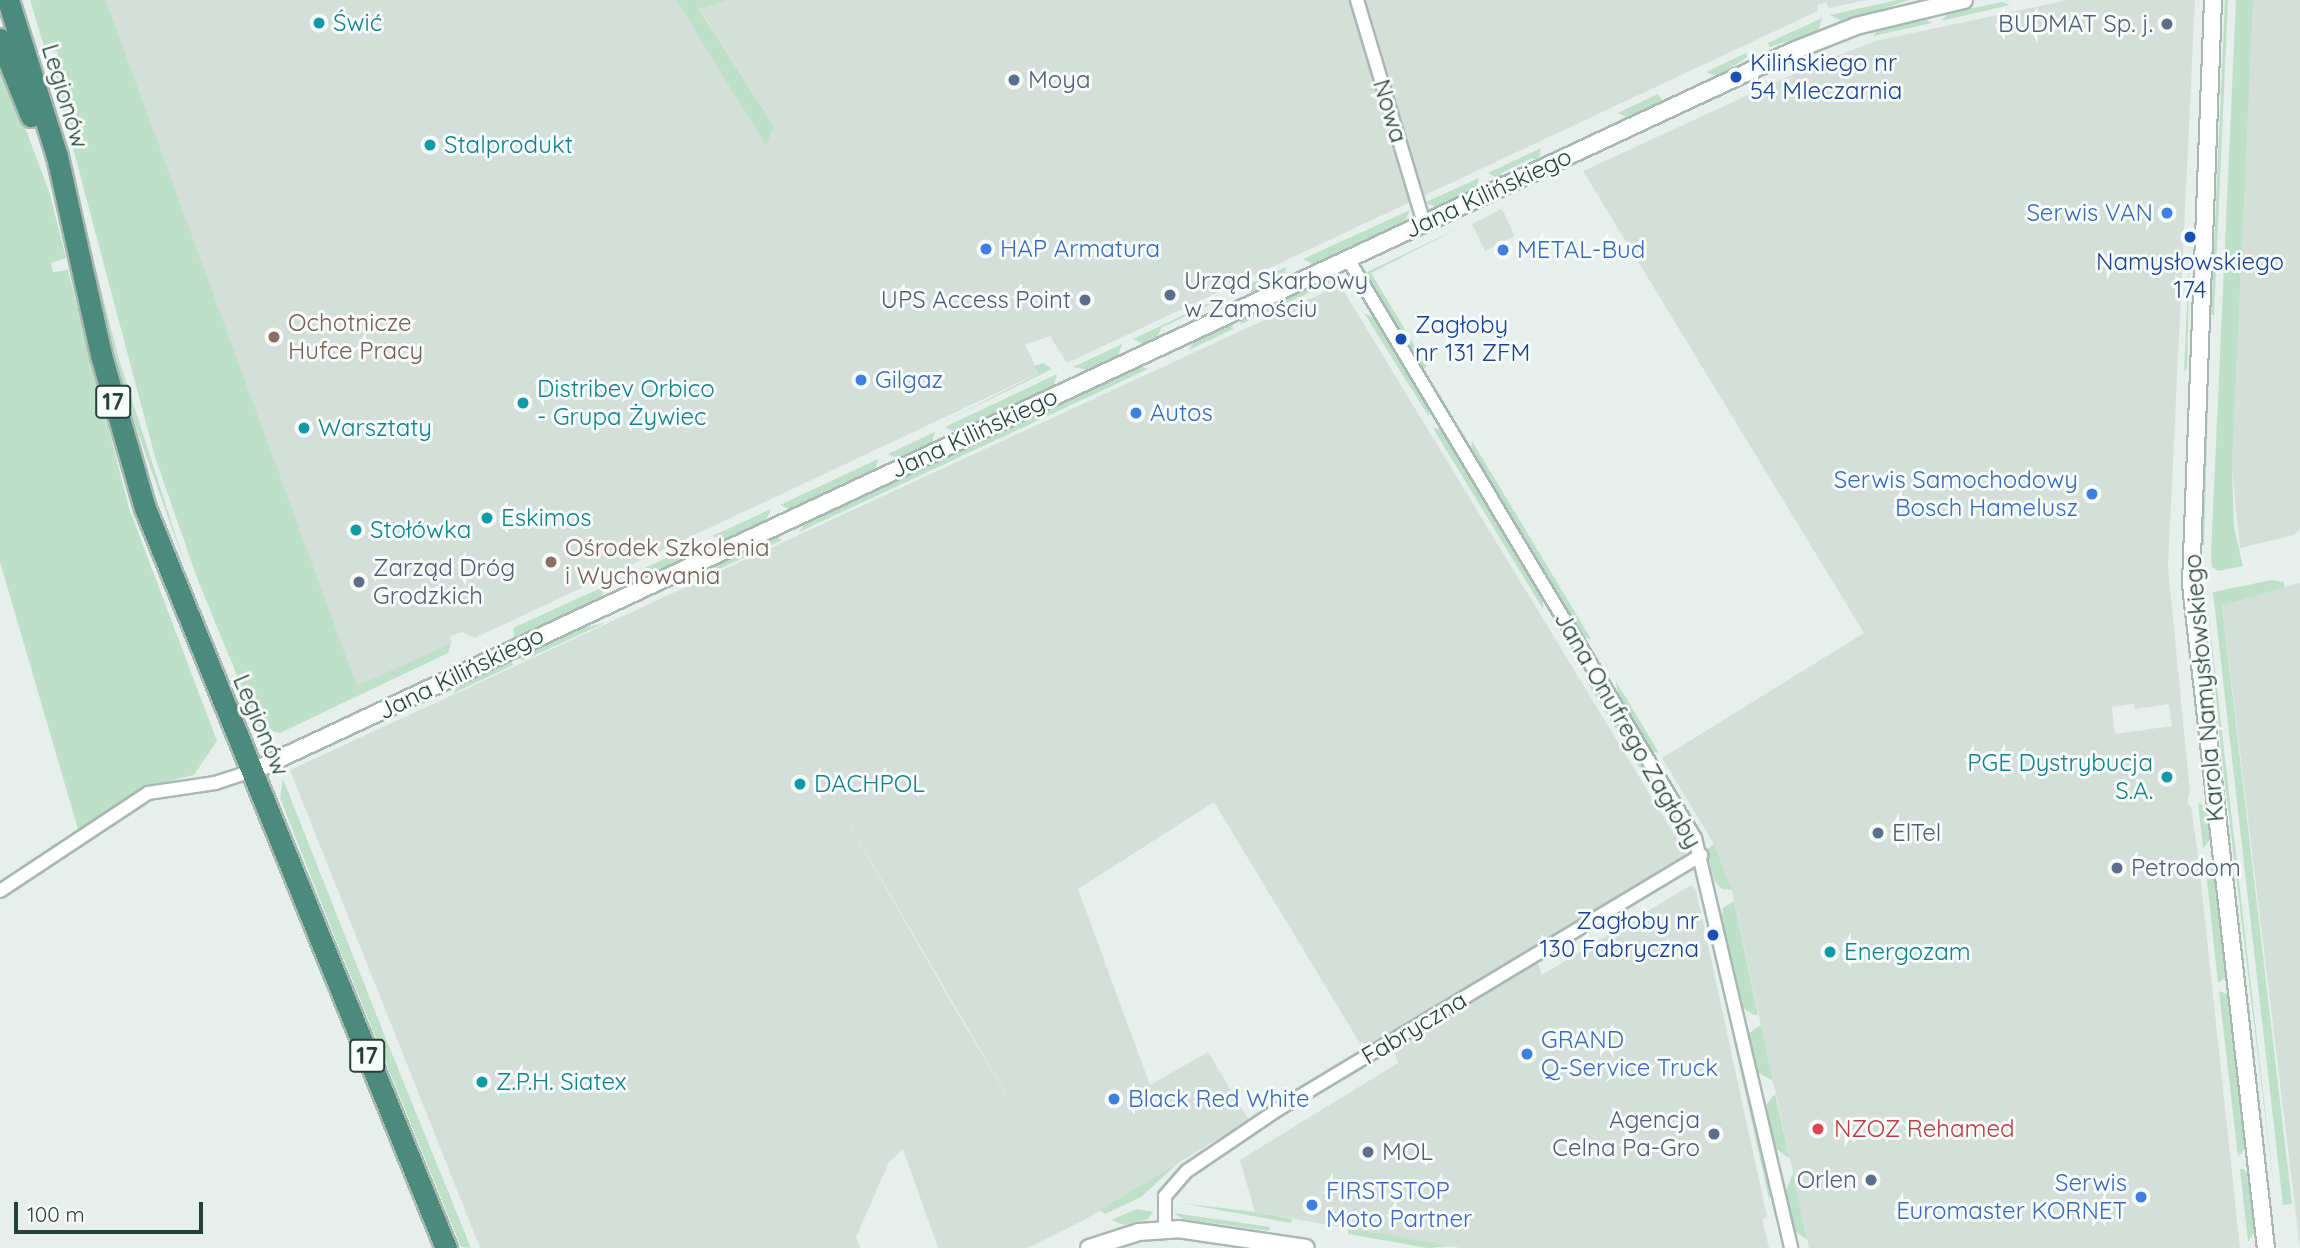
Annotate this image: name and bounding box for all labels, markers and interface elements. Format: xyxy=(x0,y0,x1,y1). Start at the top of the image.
place label: Świć xyxy=(333,9,382,37)
place label: BUDMAT Sp. j. xyxy=(1998,10,2153,38)
marker: Świć xyxy=(311,15,327,31)
marker: BUDMAT Sp. j. xyxy=(2159,16,2175,32)
street label: Legionów xyxy=(36,41,94,151)
place label: Kilińskiego nr 54 Mleczarnia xyxy=(1750,49,1902,105)
place label: Moya xyxy=(1028,66,1091,94)
marker: Kilińskiego nr 54 Mleczarnia xyxy=(1728,69,1744,85)
marker: Moya xyxy=(1006,72,1022,88)
street label: Nowa xyxy=(1367,76,1413,146)
place label: Stalprodukt xyxy=(444,131,573,159)
marker: Stalprodukt xyxy=(422,137,438,153)
street label: Jana Kilińskiego xyxy=(1400,142,1576,244)
place label: Serwis VAN xyxy=(2026,199,2153,227)
marker: Serwis VAN xyxy=(2159,205,2175,221)
marker: Namysłowskiego 174 xyxy=(2182,229,2198,245)
place label: HAP Armatura xyxy=(1000,235,1160,263)
place label: METAL-Bud xyxy=(1517,236,1645,264)
marker: HAP Armatura xyxy=(978,241,994,257)
marker: METAL-Bud xyxy=(1495,242,1511,258)
place label: Namysłowskiego 174 xyxy=(2096,248,2284,304)
place label: Urząd Skarbowy w Zamościu xyxy=(1184,267,1368,323)
place label: UPS Access Point xyxy=(881,286,1071,314)
marker: Urząd Skarbowy w Zamościu xyxy=(1162,287,1178,303)
marker: UPS Access Point xyxy=(1077,292,1093,308)
place label: Ochotnicze Hufce Pracy xyxy=(288,309,423,365)
place label: Zagłoby nr 131 ZFM xyxy=(1415,311,1530,367)
marker: Ochotnicze Hufce Pracy xyxy=(266,329,282,345)
marker: Zagłoby nr 131 ZFM xyxy=(1393,331,1409,347)
place label: Gilgaz xyxy=(875,366,943,394)
marker: Gilgaz xyxy=(853,372,869,388)
place label: Distribev Orbico - Grupa Żywiec xyxy=(537,375,715,431)
road number: 17 xyxy=(94,382,132,422)
street label: Jana Kilińskiego xyxy=(886,382,1062,484)
marker: Distribev Orbico - Grupa Żywiec xyxy=(515,395,531,411)
place label: Autos xyxy=(1150,399,1213,427)
marker: Autos xyxy=(1128,405,1144,421)
place label: Warsztaty xyxy=(318,414,432,442)
marker: Warsztaty xyxy=(296,420,312,436)
place label: Serwis Samochodowy Bosch Hamelusz xyxy=(1834,466,2078,522)
marker: Serwis Samochodowy Bosch Hamelusz xyxy=(2084,486,2100,502)
place label: Eskimos xyxy=(501,504,592,532)
marker: Eskimos xyxy=(479,510,495,526)
place label: Stołówka xyxy=(370,516,471,544)
marker: Stołówka xyxy=(348,522,364,538)
place label: Ośrodek Szkolenia i Wychowania xyxy=(565,534,770,590)
street label: Karola Namysłowskiego xyxy=(2178,553,2230,823)
place label: Zarząd Dróg Grodzkich xyxy=(373,554,515,610)
marker: Ośrodek Szkolenia i Wychowania xyxy=(543,554,559,570)
marker: Zarząd Dróg Grodzkich xyxy=(351,574,367,590)
street label: Jana Onufrego Zagłoby xyxy=(1548,606,1708,854)
street label: Jana Kilińskiego xyxy=(373,620,549,726)
street label: Legionów xyxy=(227,670,295,780)
place label: PGE Dystrybucja S.A. xyxy=(1967,749,2153,805)
marker: PGE Dystrybucja S.A. xyxy=(2159,769,2175,785)
place label: DACHPOL xyxy=(814,770,925,798)
marker: DACHPOL xyxy=(792,776,808,792)
place label: ElTel xyxy=(1892,819,1941,847)
marker: ElTel xyxy=(1870,825,1886,841)
place label: Petrodom xyxy=(2131,854,2241,882)
marker: Petrodom xyxy=(2109,860,2125,876)
place label: Zagłoby nr 130 Fabryczna xyxy=(1539,907,1699,963)
marker: Zagłoby nr 130 Fabryczna xyxy=(1705,927,1721,943)
place label: Energozam xyxy=(1844,938,1971,966)
marker: Energozam xyxy=(1822,944,1838,960)
street label: Fabryczna xyxy=(1356,985,1472,1071)
place label: GRAND Q-Service Truck xyxy=(1541,1026,1718,1082)
road number: 17 xyxy=(348,1036,386,1076)
marker: GRAND Q-Service Truck xyxy=(1519,1046,1535,1062)
place label: Z.P.H. Siatex xyxy=(496,1068,626,1096)
marker: Z.P.H. Siatex xyxy=(474,1074,490,1090)
place label: Black Red White xyxy=(1128,1085,1310,1113)
marker: Black Red White xyxy=(1106,1091,1122,1107)
place label: Agencja Celna Pa-Gro xyxy=(1552,1106,1700,1162)
place label: NZOZ Rehamed xyxy=(1834,1115,2015,1143)
marker: NZOZ Rehamed xyxy=(1808,1119,1828,1139)
marker: Agencja Celna Pa-Gro xyxy=(1706,1126,1722,1142)
place label: MOL xyxy=(1382,1138,1433,1166)
marker: MOL xyxy=(1360,1144,1376,1160)
place label: Orlen xyxy=(1797,1166,1857,1194)
place label: Serwis Euromaster KORNET xyxy=(1896,1169,2127,1225)
marker: Orlen xyxy=(1863,1172,1879,1188)
place label: FIRSTSTOP Moto Partner xyxy=(1326,1177,1472,1233)
scale bar xyxy=(18,1188,206,1232)
marker: Serwis Euromaster KORNET xyxy=(2133,1189,2149,1205)
marker: FIRSTSTOP Moto Partner xyxy=(1304,1197,1320,1213)
text: 100 m xyxy=(27,1201,85,1227)

